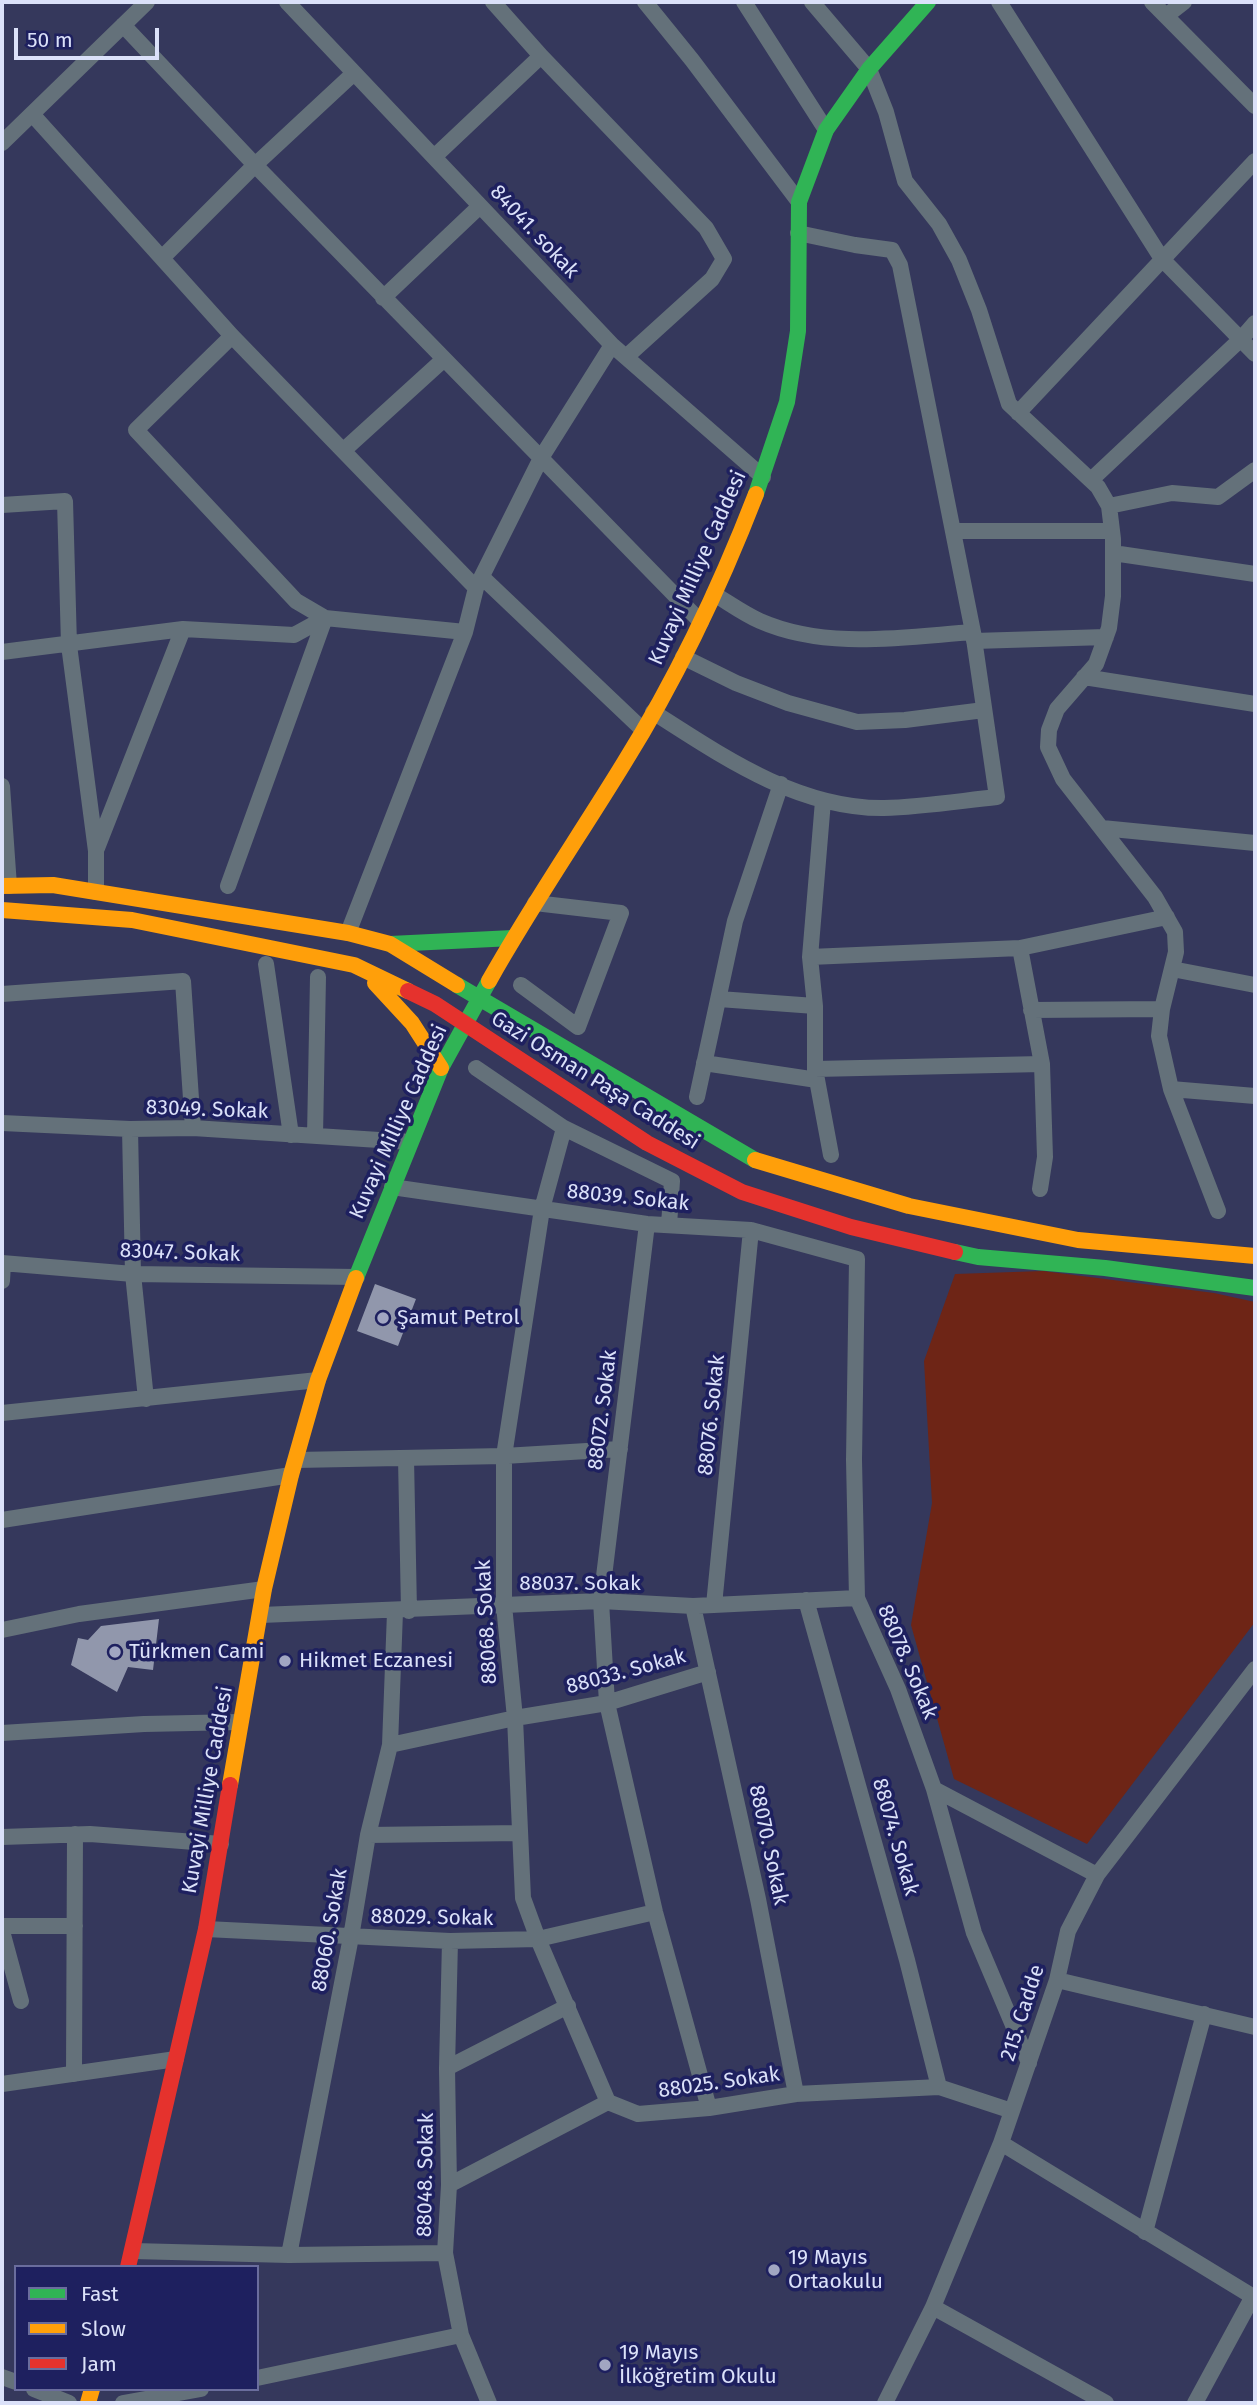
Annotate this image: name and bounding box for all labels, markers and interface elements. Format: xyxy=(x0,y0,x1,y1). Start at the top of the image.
scale bar xyxy=(18,14,163,58)
text: 50 m xyxy=(27,27,73,53)
street label: 84041. sokak xyxy=(484,180,584,284)
street label: Kuvayi Milliye Caddesi xyxy=(644,467,752,669)
street label: Gazi Osman Paşa Caddesi xyxy=(486,1006,704,1156)
street label: Kuvayi Milliye Caddesi xyxy=(345,1021,453,1223)
street label: 83049. Sokak xyxy=(145,1095,269,1125)
street label: 88039. Sokak xyxy=(566,1179,690,1217)
street label: 83047. Sokak xyxy=(119,1238,241,1268)
place label: Şamut Petrol xyxy=(397,1305,520,1331)
marker: Şamut Petrol xyxy=(375,1310,391,1326)
street label: 88072. Sokak xyxy=(583,1349,623,1471)
street label: 88076. Sokak xyxy=(693,1353,731,1477)
street label: 88068. Sokak xyxy=(471,1559,503,1685)
street label: 88037. Sokak xyxy=(519,1571,641,1597)
street label: 88078. Sokak xyxy=(872,1601,942,1723)
place label: Türkmen Cami xyxy=(129,1639,264,1665)
marker: Türkmen Cami xyxy=(107,1644,123,1660)
street label: 88033. Sokak xyxy=(564,1644,688,1700)
place label: Hikmet Eczanesi xyxy=(299,1648,453,1674)
marker: Hikmet Eczanesi xyxy=(277,1653,293,1669)
street label: Kuvayi Milliye Caddesi xyxy=(177,1684,239,1896)
street label: 88074. Sokak xyxy=(866,1775,924,1899)
street label: 88070. Sokak xyxy=(743,1783,793,1907)
street label: 88060. Sokak xyxy=(307,1866,353,1994)
street label: 88029. Sokak xyxy=(370,1904,494,1932)
street label: 215. Cadde xyxy=(996,1962,1050,2064)
street label: 88025. Sokak xyxy=(657,2062,781,2104)
street label: 88048. Sokak xyxy=(412,2113,440,2237)
place label: 19 Mayıs Ortaokulu xyxy=(788,2245,883,2295)
marker: 19 Mayıs Ortaokulu xyxy=(766,2262,782,2278)
legend xyxy=(14,2265,259,2391)
text: Fast xyxy=(81,2281,119,2307)
text: Slow xyxy=(81,2316,126,2342)
place label: 19 Mayıs İlköğretim Okulu xyxy=(619,2340,777,2390)
text: Jam xyxy=(81,2351,117,2377)
marker: 19 Mayıs İlköğretim Okulu xyxy=(597,2357,613,2373)

